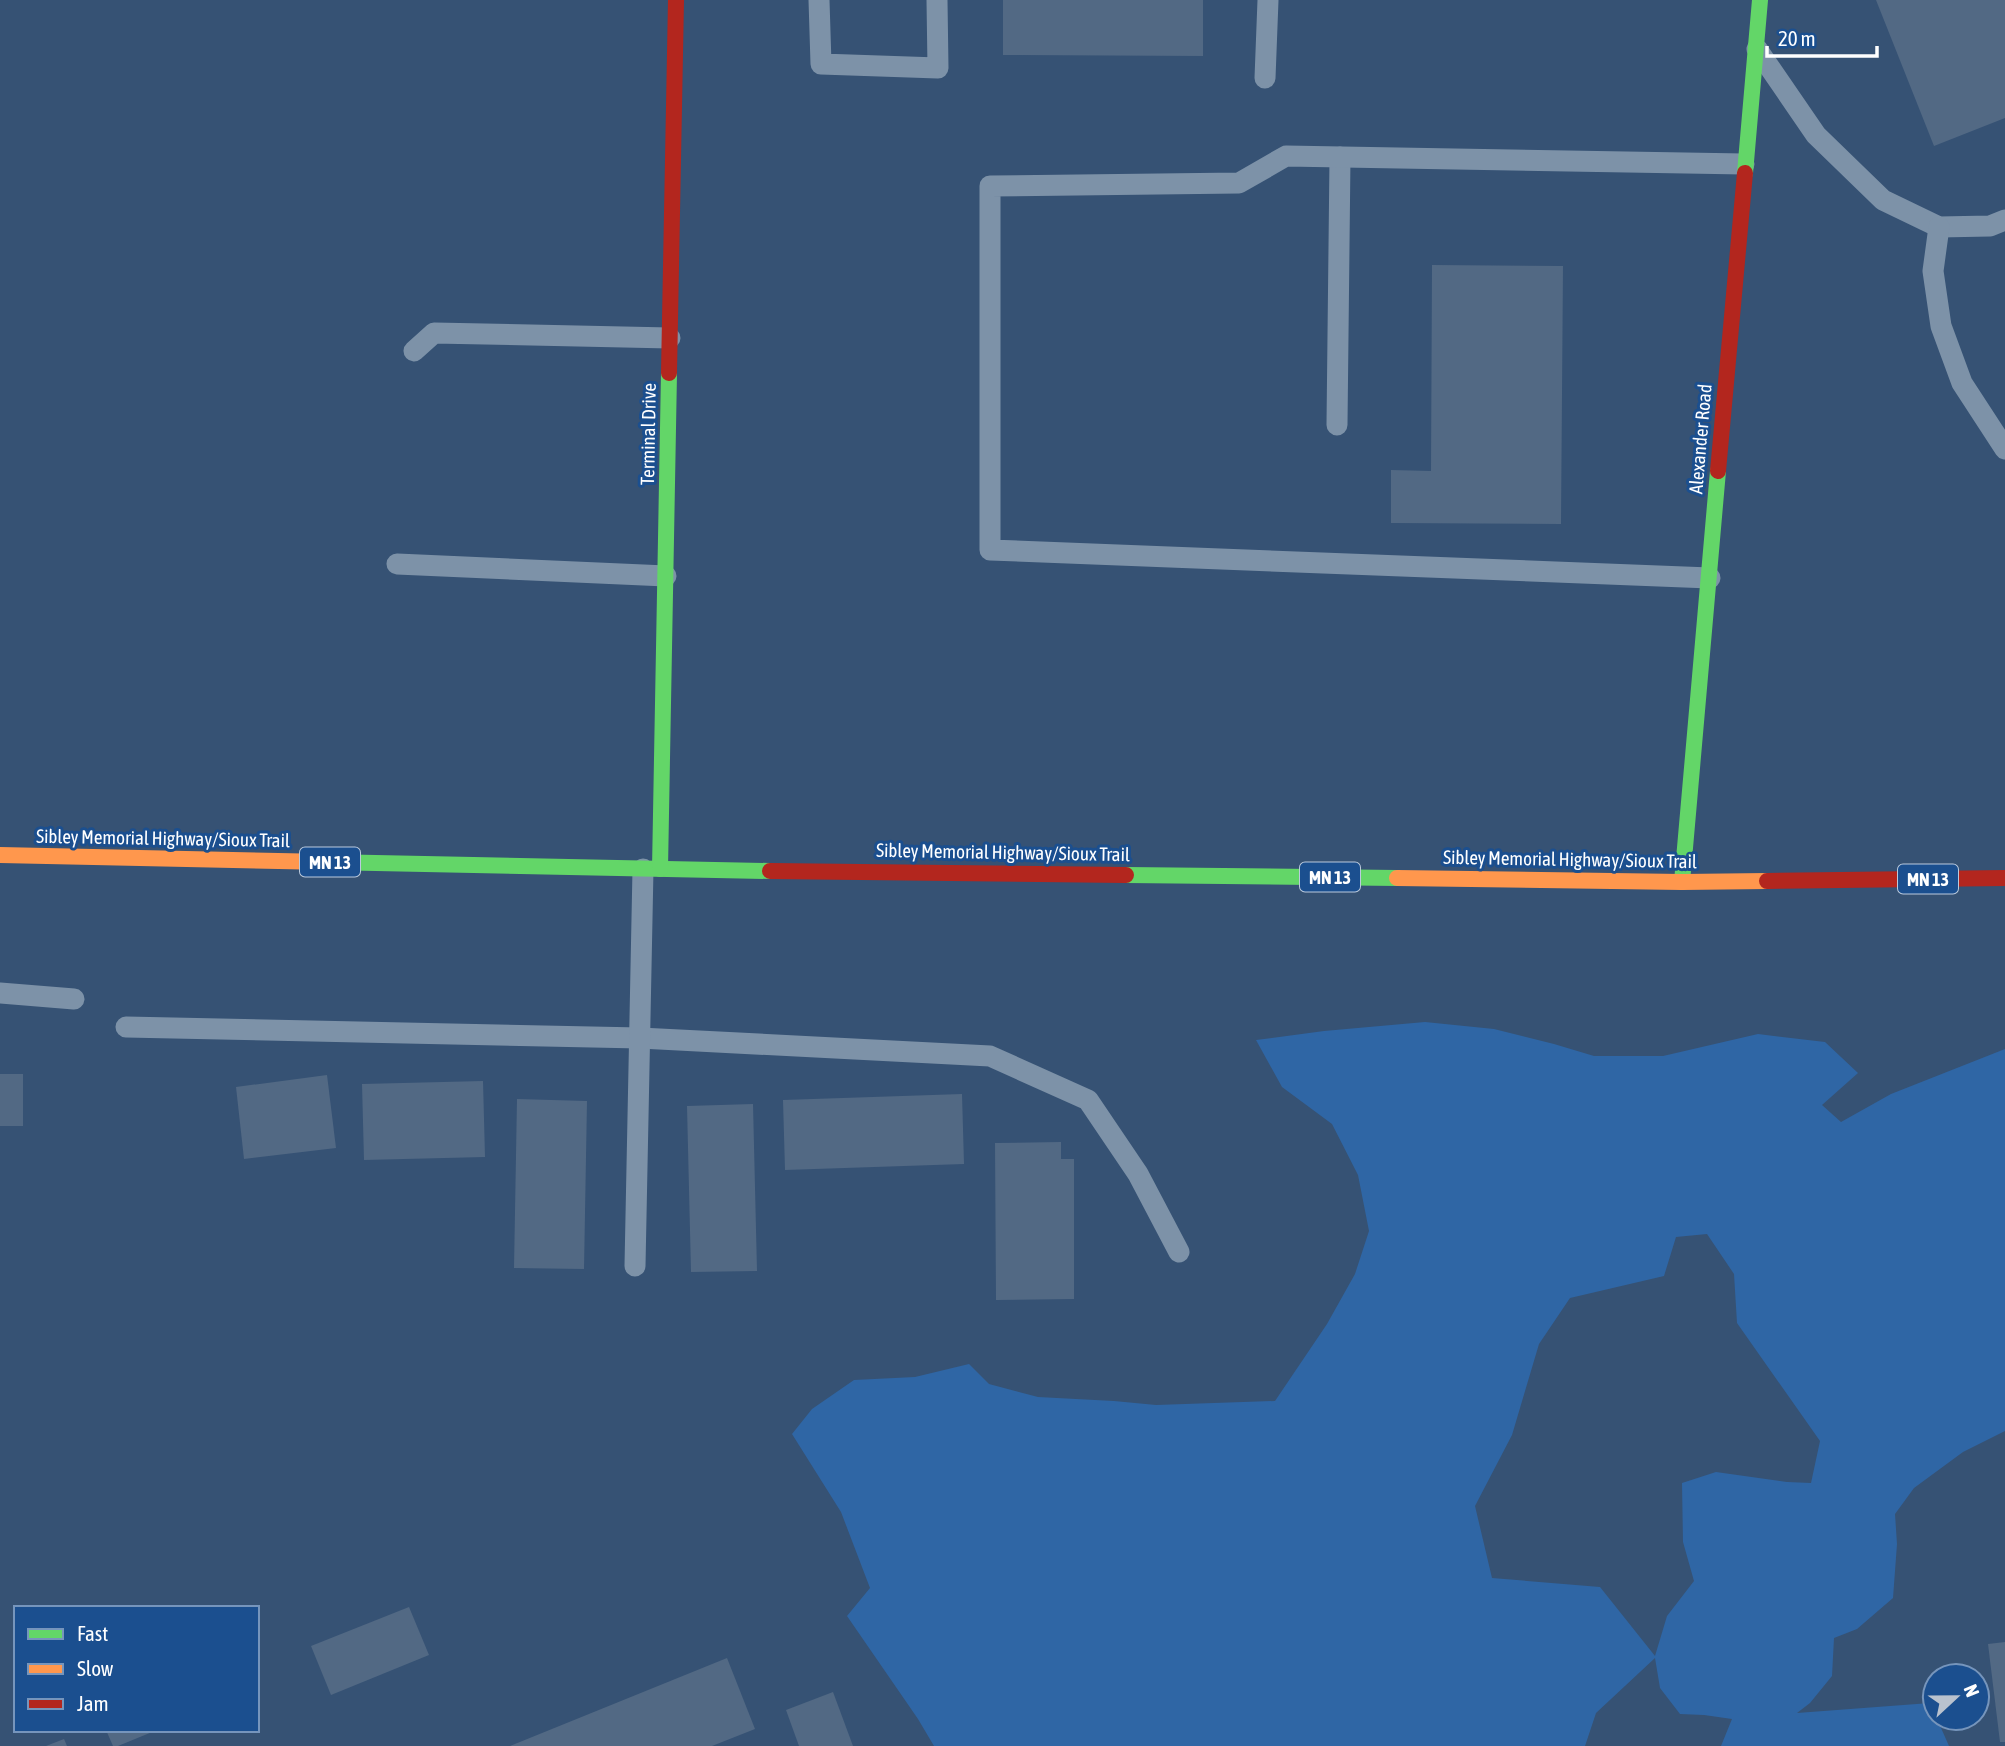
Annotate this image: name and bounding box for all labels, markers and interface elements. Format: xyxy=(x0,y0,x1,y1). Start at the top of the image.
scale bar xyxy=(1767,14,1877,58)
text: 20 m xyxy=(1778,26,1816,50)
street label: Terminal Drive xyxy=(636,383,660,485)
street label: Alexander Road xyxy=(1684,383,1716,495)
street label: Sibley Memorial Highway/Sioux Trail xyxy=(36,825,290,851)
street label: Sibley Memorial Highway/Sioux Trail xyxy=(876,839,1130,865)
street label: Sibley Memorial Highway/Sioux Trail xyxy=(1443,846,1697,872)
road number: MN 13 xyxy=(300,848,360,876)
road number: MN 13 xyxy=(1300,862,1360,892)
road number: MN 13 xyxy=(1898,864,1958,894)
legend xyxy=(14,1606,259,1732)
text: Fast xyxy=(77,1621,108,1645)
text: Slow xyxy=(77,1656,114,1680)
north arrow xyxy=(1921,1662,1991,1732)
text: N xyxy=(1959,1681,1984,1700)
text: Jam xyxy=(77,1691,109,1715)

